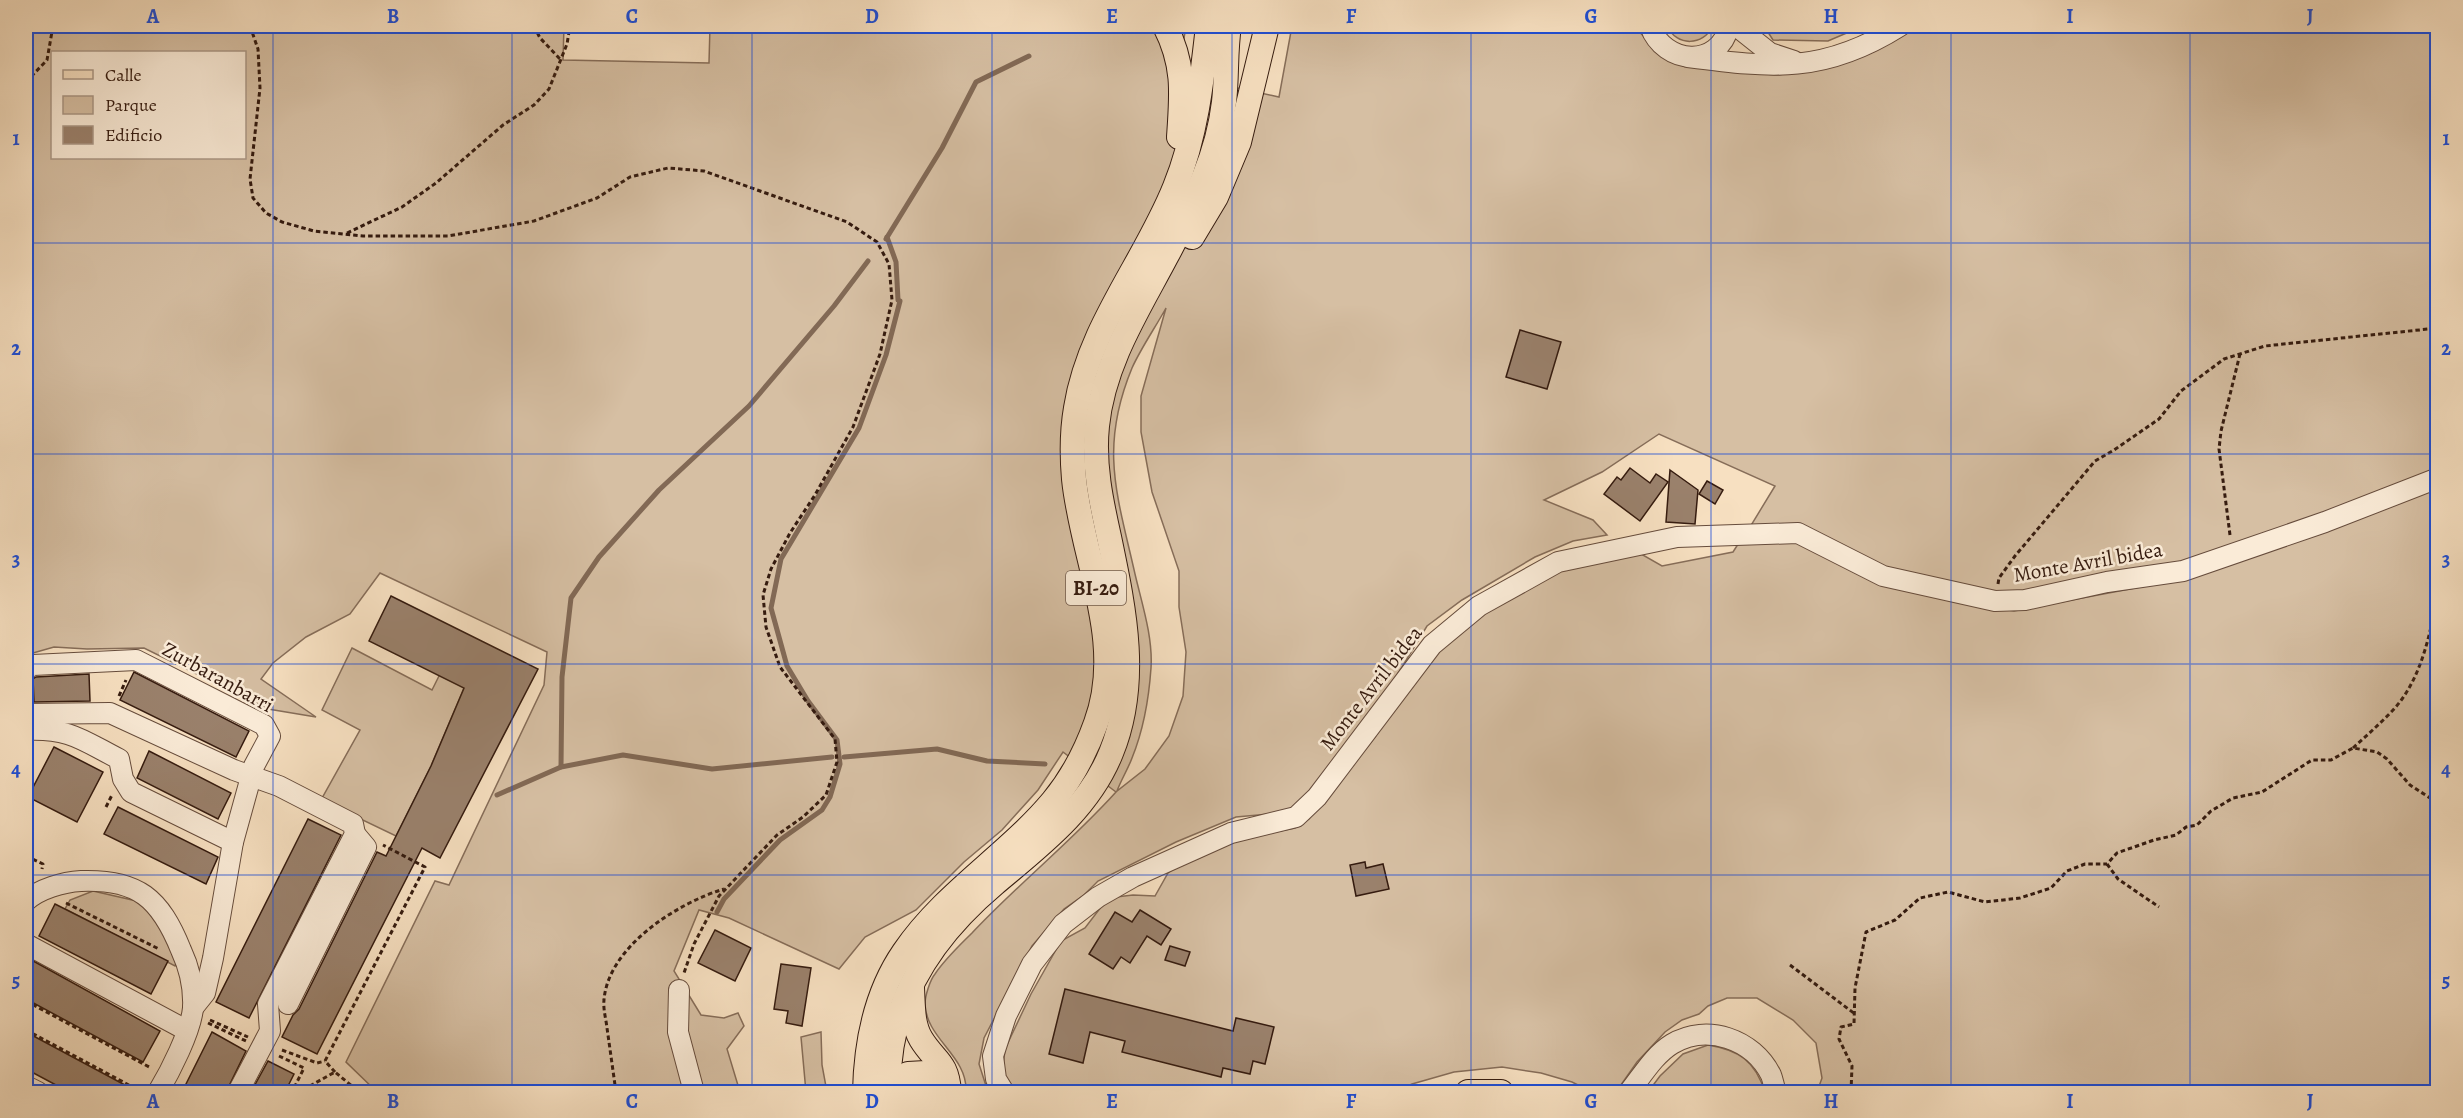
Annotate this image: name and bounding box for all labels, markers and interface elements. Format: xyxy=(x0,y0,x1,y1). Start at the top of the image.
text: A xyxy=(146,3,160,30)
text: B xyxy=(387,3,399,30)
text: C xyxy=(626,3,638,30)
text: D xyxy=(865,3,879,30)
text: E xyxy=(1106,3,1118,30)
text: F xyxy=(1346,3,1357,30)
text: G xyxy=(1584,3,1598,30)
text: H xyxy=(1824,3,1839,30)
text: I xyxy=(2066,3,2074,30)
text: J xyxy=(2307,3,2314,30)
legend xyxy=(51,51,246,159)
text: Calle xyxy=(105,63,142,87)
text: Parque xyxy=(105,93,157,117)
text: Edificio xyxy=(105,123,162,147)
text: 1 xyxy=(12,125,20,152)
text: 1 xyxy=(2442,125,2450,152)
text: 2 xyxy=(11,335,21,362)
text: 2 xyxy=(2441,335,2451,362)
street label: Monte Avril bidea xyxy=(2011,535,2165,589)
text: 3 xyxy=(12,546,20,573)
text: 3 xyxy=(2442,546,2450,573)
road number: BI-20 xyxy=(1066,571,1126,605)
street label: Monte Avril bidea xyxy=(1313,620,1429,756)
street label: Zurbaranbarri xyxy=(157,635,279,719)
text: 4 xyxy=(11,756,21,783)
text: 4 xyxy=(2441,756,2451,783)
text: 5 xyxy=(12,967,20,994)
text: 5 xyxy=(2442,967,2450,994)
text: A xyxy=(146,1088,160,1115)
text: B xyxy=(387,1088,399,1115)
text: C xyxy=(626,1088,638,1115)
text: D xyxy=(865,1088,879,1115)
text: E xyxy=(1106,1088,1118,1115)
text: F xyxy=(1346,1088,1357,1115)
text: G xyxy=(1584,1088,1598,1115)
text: H xyxy=(1824,1088,1839,1115)
text: I xyxy=(2066,1088,2074,1115)
text: J xyxy=(2307,1088,2314,1115)

